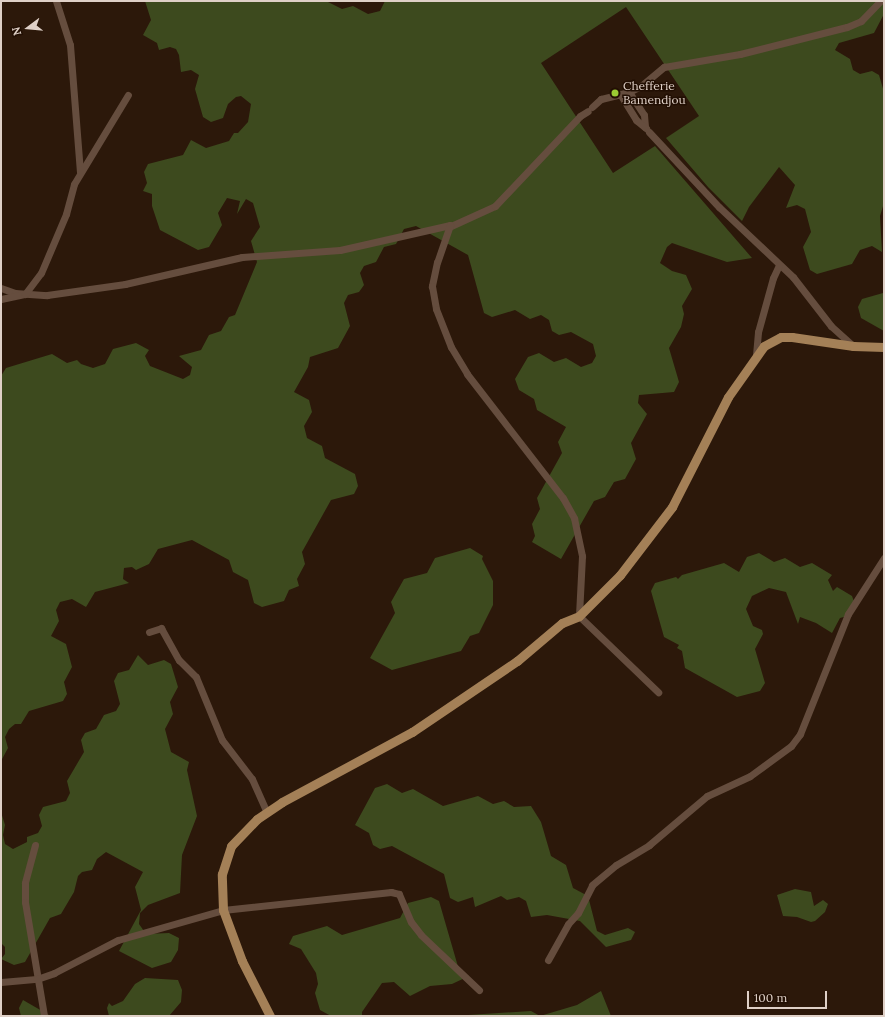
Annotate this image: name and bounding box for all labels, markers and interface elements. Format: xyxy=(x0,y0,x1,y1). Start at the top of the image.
north arrow xyxy=(8,8,48,48)
text: N xyxy=(9,25,24,37)
place label: Chefferie Bamendjou xyxy=(623,79,686,107)
marker: Chefferie Bamendjou xyxy=(610,88,620,98)
scale bar xyxy=(749,983,829,1009)
text: 100 m xyxy=(754,990,787,1005)

